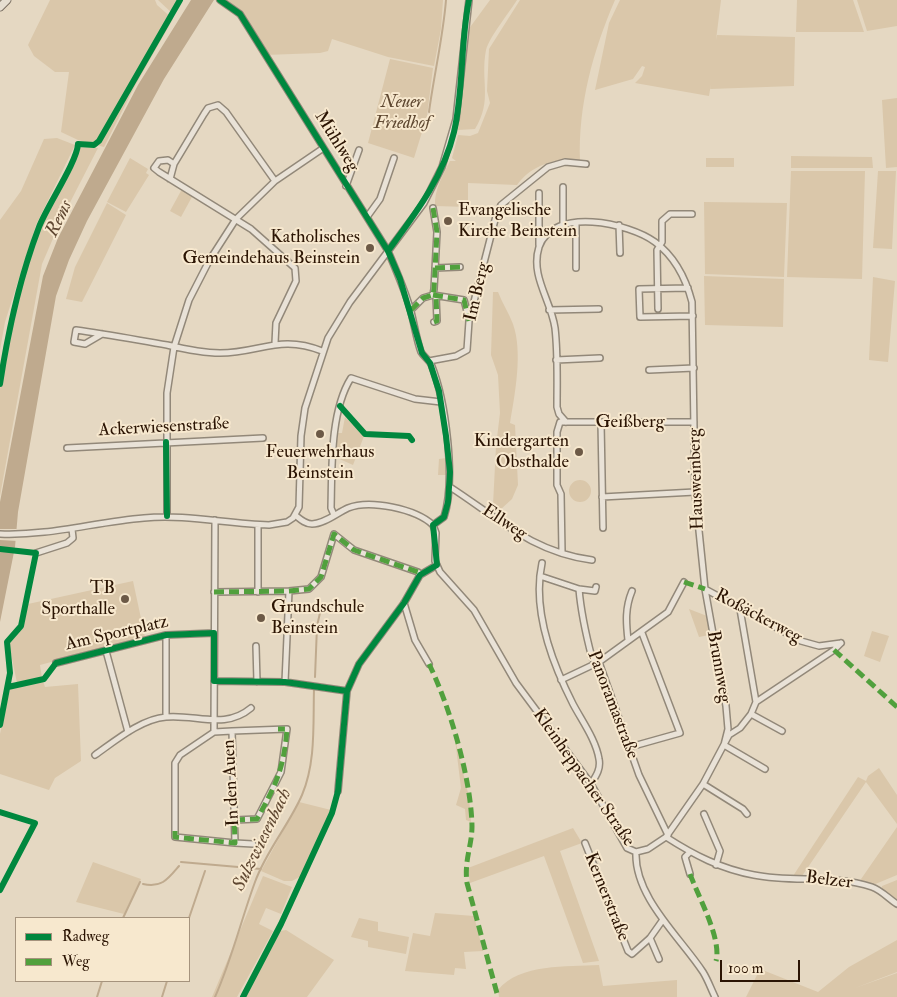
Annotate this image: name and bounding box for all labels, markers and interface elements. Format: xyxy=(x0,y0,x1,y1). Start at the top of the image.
park label: Neuer Friedhof xyxy=(374,92,430,134)
street label: Mühlweg xyxy=(309,108,363,176)
water label: Rems xyxy=(42,197,78,241)
place label: Evangelische Kirche Beinstein xyxy=(458,200,577,242)
marker: Evangelische Kirche Beinstein xyxy=(442,215,454,227)
place label: Katholisches Gemeindehaus Beinstein xyxy=(182,227,360,270)
marker: Katholisches Gemeindehaus Beinstein xyxy=(364,242,376,254)
street label: Im Berg xyxy=(461,260,495,324)
street label: Geißberg xyxy=(595,412,665,434)
street label: Ackerwiesenstraße xyxy=(98,414,230,442)
marker: Feuerwehrhaus Beinstein xyxy=(314,428,326,440)
street label: Hausweinberg xyxy=(684,428,710,530)
place label: Kindergarten Obsthalde xyxy=(474,431,569,474)
place label: Feuerwehrhaus Beinstein xyxy=(266,442,374,484)
marker: Kindergarten Obsthalde xyxy=(573,446,585,458)
street label: Ellweg xyxy=(477,500,531,546)
place label: TB Sporthalle xyxy=(41,578,115,620)
street label: Roßäckerweg xyxy=(711,585,805,649)
marker: TB Sporthalle xyxy=(119,593,131,605)
place label: Grundschule Beinstein xyxy=(271,597,364,640)
street label: Am Sportplatz xyxy=(63,612,171,656)
marker: Grundschule Beinstein xyxy=(255,612,267,624)
street label: Brunnweg xyxy=(701,629,735,705)
street label: Panoramastraße xyxy=(581,648,643,762)
street label: Kleinheppacher Straße xyxy=(527,705,639,851)
street label: In den Auen xyxy=(219,739,245,827)
water label: Sulzwiesenbach xyxy=(228,785,298,895)
street label: Kernerstraße xyxy=(578,850,634,944)
street label: Belzer xyxy=(804,867,854,895)
legend xyxy=(15,917,190,982)
text: Radweg xyxy=(62,927,109,946)
scale bar xyxy=(722,950,802,982)
text: Weg xyxy=(62,952,90,971)
text: 100 m xyxy=(728,959,763,978)

